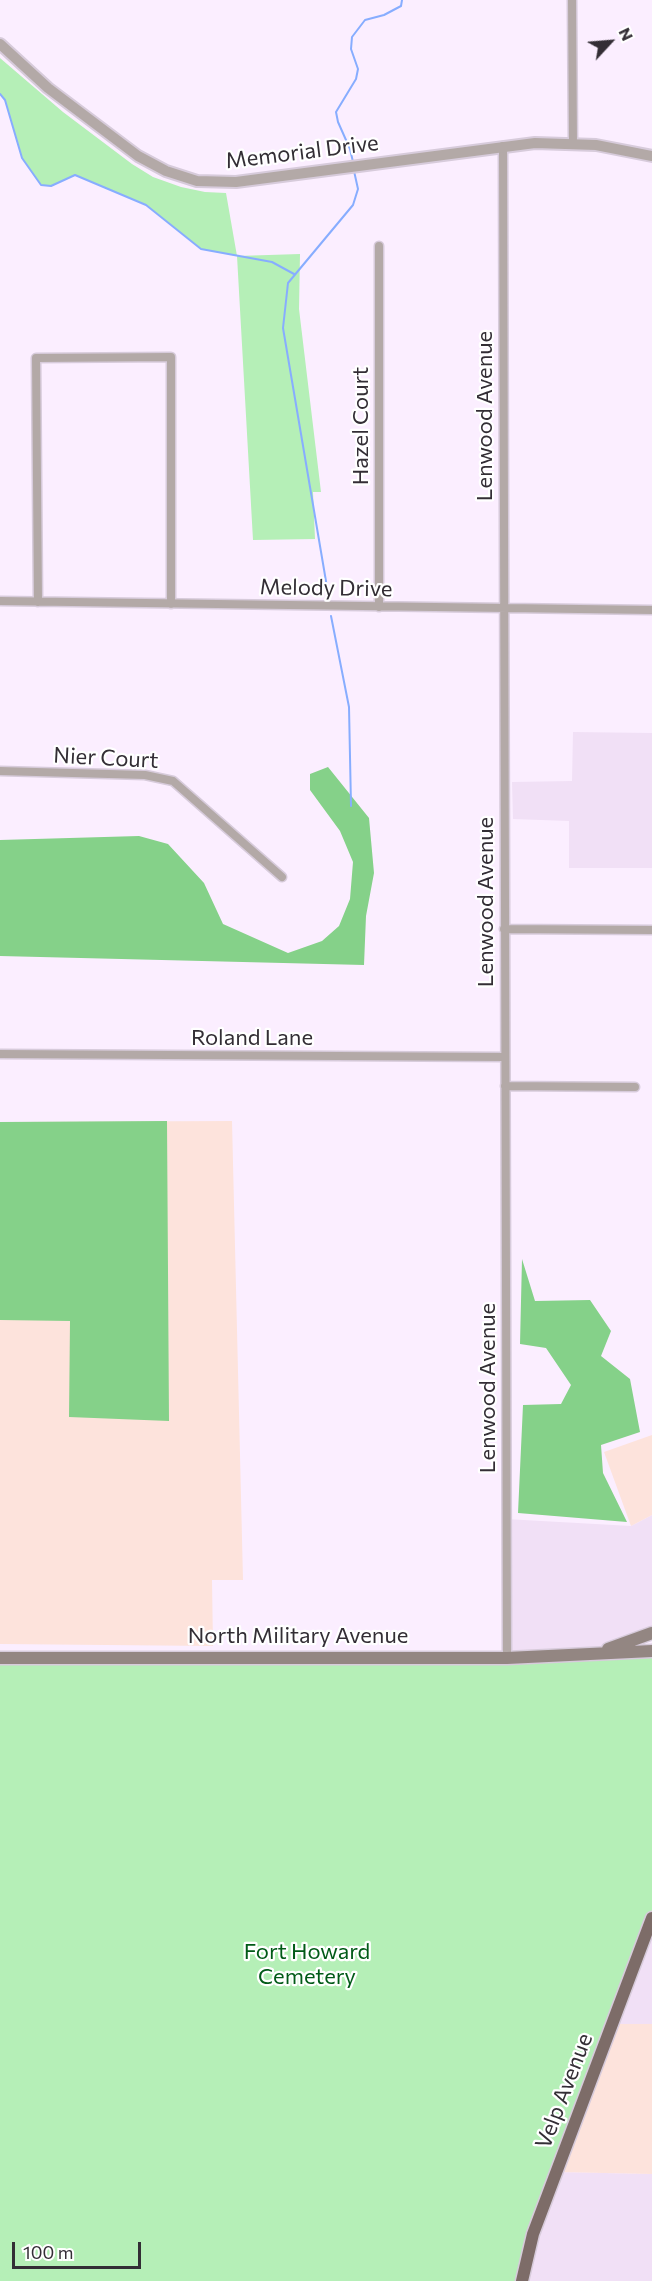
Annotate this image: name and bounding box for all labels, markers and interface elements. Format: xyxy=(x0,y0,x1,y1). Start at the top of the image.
north arrow xyxy=(580,12,640,72)
text: N xyxy=(615,24,638,43)
street label: Memorial Drive xyxy=(224,130,380,174)
street label: Lenwood Avenue xyxy=(472,331,498,501)
street label: Hazel Court xyxy=(348,367,374,485)
street label: Melody Drive xyxy=(259,574,393,602)
street label: Nier Court xyxy=(53,742,159,774)
street label: Lenwood Avenue xyxy=(473,817,499,987)
street label: Roland Lane xyxy=(191,1025,313,1051)
street label: Lenwood Avenue xyxy=(475,1303,501,1473)
street label: North Military Avenue xyxy=(188,1623,408,1649)
park label: Fort Howard Cemetery xyxy=(244,1939,370,1990)
street label: Velp Avenue xyxy=(530,2030,598,2152)
scale bar xyxy=(15,2230,144,2268)
text: 100 m xyxy=(23,2241,73,2263)

